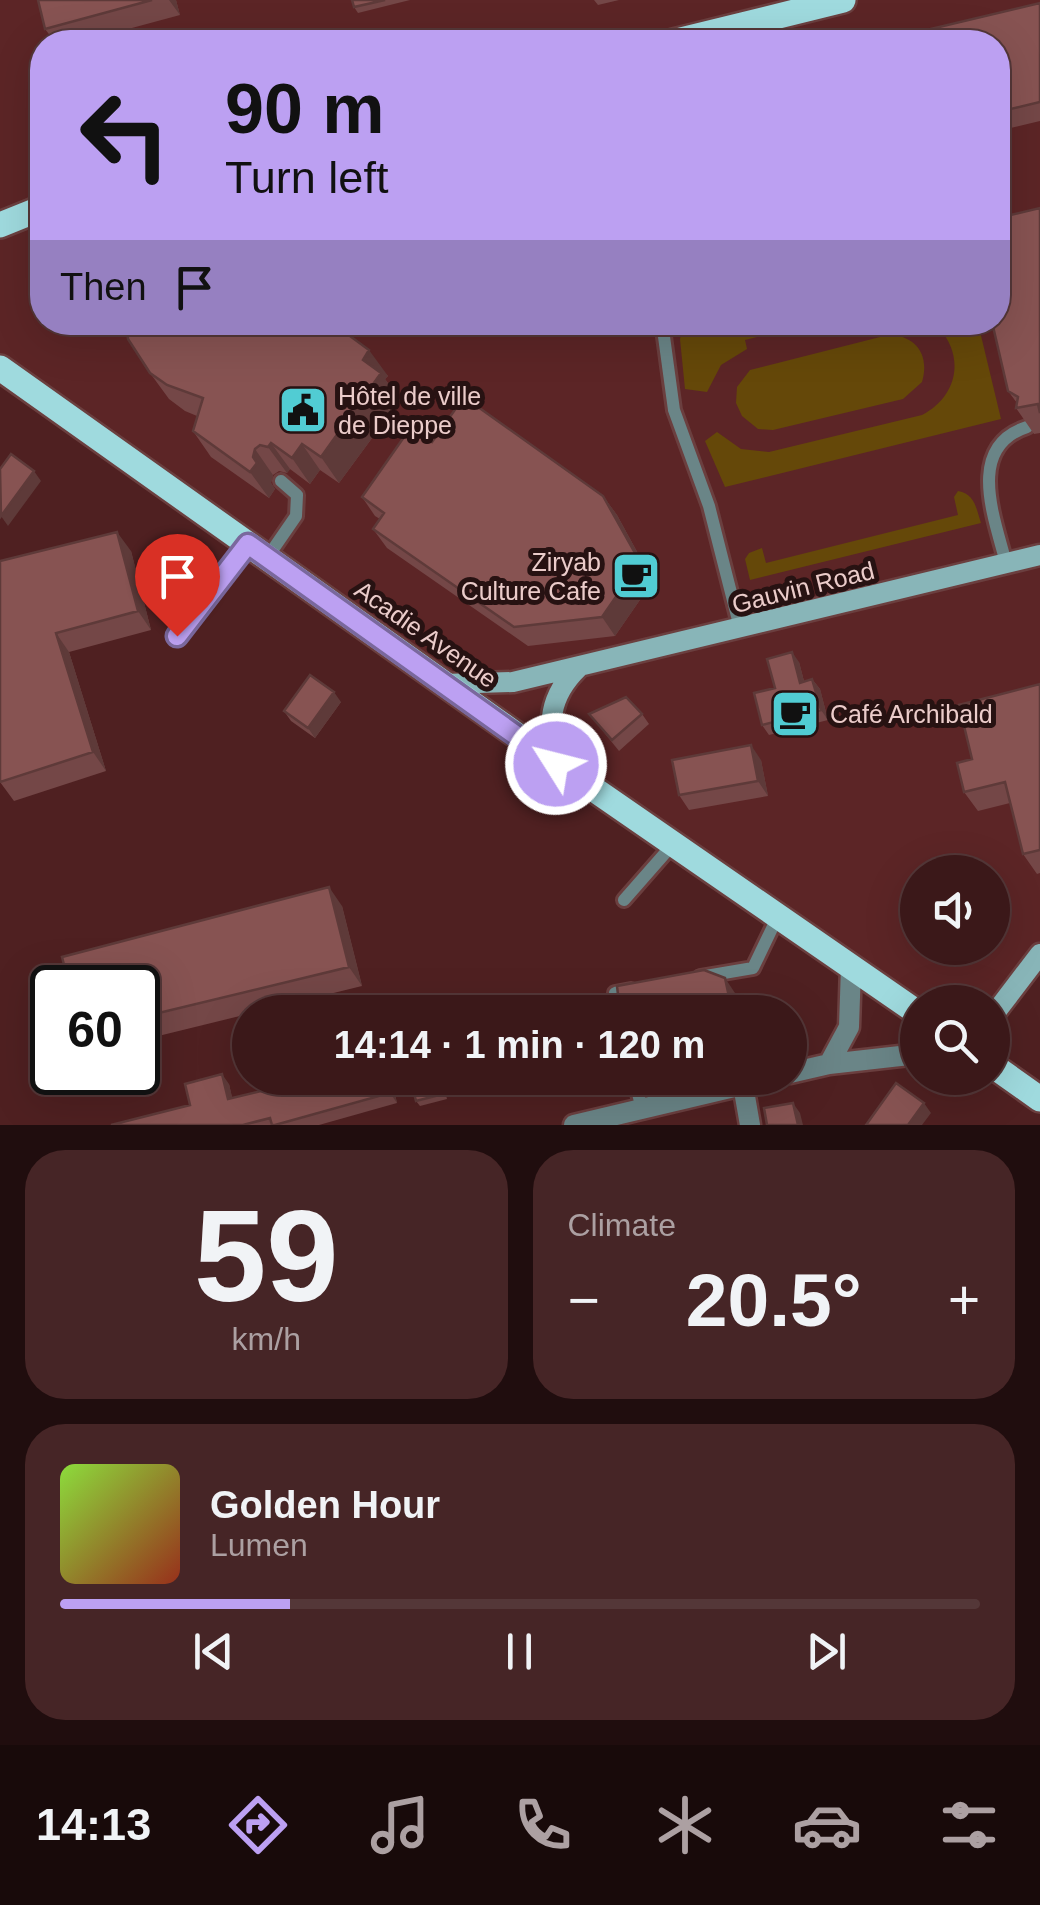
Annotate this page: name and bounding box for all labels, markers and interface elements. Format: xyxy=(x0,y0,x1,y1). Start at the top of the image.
icon: left xyxy=(60,70,190,200)
text: 90 m xyxy=(225,70,385,148)
text: Turn left xyxy=(225,152,388,203)
icon: arrive xyxy=(167,260,222,315)
text: Then xyxy=(60,266,147,308)
place label: Hôtel de ville de Dieppe xyxy=(338,382,481,439)
public building icon: Hôtel de ville de Dieppe xyxy=(277,384,329,436)
pin xyxy=(135,534,220,637)
place label: Ziryab Culture Cafe xyxy=(461,548,601,605)
icon: arrive xyxy=(150,549,205,604)
cafe icon: Ziryab Culture Cafe xyxy=(610,550,662,602)
street label: Gauvin Road xyxy=(729,556,877,618)
street label: Acadie Avenue xyxy=(350,575,502,693)
cafe icon: Café Archibald xyxy=(769,688,821,740)
place label: Café Archibald xyxy=(830,700,993,728)
position arrow xyxy=(504,712,608,816)
map controls xyxy=(900,855,1010,1095)
button: sound xyxy=(900,855,1010,965)
speed limit sign: 60 xyxy=(30,965,160,1095)
button: search xyxy=(900,985,1010,1095)
text: 14:14 · 1 min · 120 m xyxy=(334,1024,705,1066)
text: 59 xyxy=(194,1183,339,1329)
text: Climate xyxy=(568,1207,676,1243)
text: 20.5° xyxy=(686,1258,862,1342)
text: − xyxy=(568,1269,600,1331)
text: + xyxy=(948,1269,980,1331)
text: km/h xyxy=(232,1321,301,1357)
text: Golden Hour xyxy=(210,1484,440,1526)
text: Lumen xyxy=(210,1527,308,1563)
icon: previous xyxy=(186,1624,241,1679)
icon: pause xyxy=(492,1624,547,1679)
icon: next xyxy=(799,1624,854,1679)
icon: directions xyxy=(223,1790,293,1860)
icon: music xyxy=(365,1790,435,1860)
icon: phone xyxy=(508,1790,578,1860)
icon: climate xyxy=(650,1790,720,1860)
icon: car xyxy=(792,1790,862,1860)
icon: filters xyxy=(934,1790,1004,1860)
text: 14:13 xyxy=(36,1799,151,1850)

